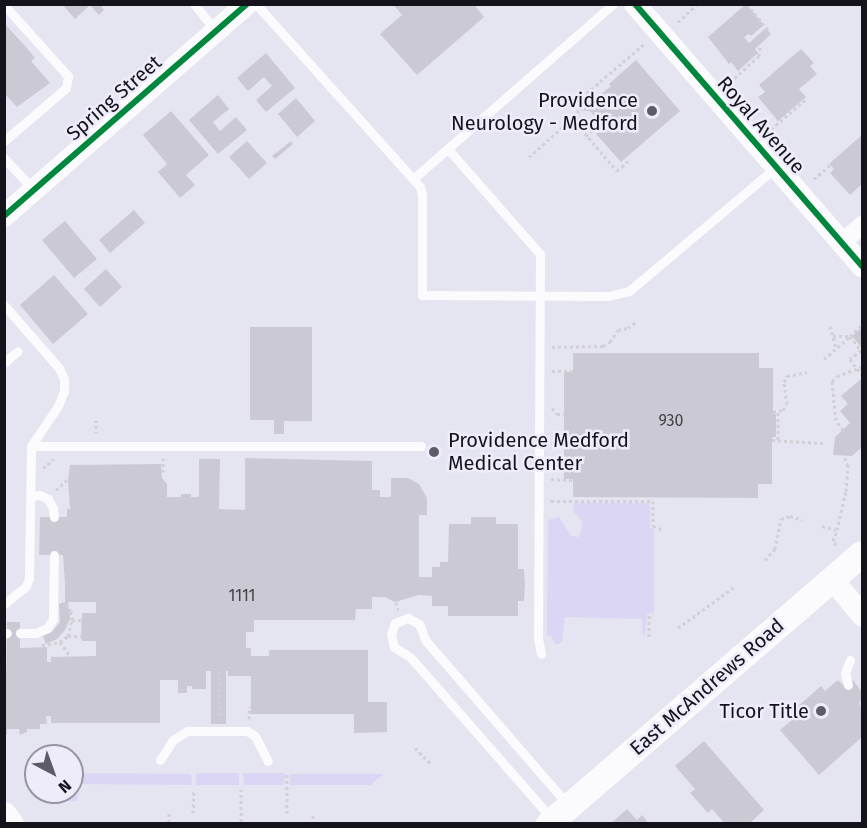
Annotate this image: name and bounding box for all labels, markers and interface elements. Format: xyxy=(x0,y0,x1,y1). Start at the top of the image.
street label: Spring Street xyxy=(62,50,166,146)
street label: Royal Avenue xyxy=(712,71,810,179)
place label: Providence Neurology - Medford xyxy=(451,88,638,135)
marker: Providence Neurology - Medford xyxy=(643,102,661,120)
house number: 930 xyxy=(659,411,683,431)
place label: Providence Medford Medical Center xyxy=(448,428,629,475)
marker: Providence Medford Medical Center xyxy=(425,443,443,461)
house number: 1111 xyxy=(228,586,256,606)
street label: East McAndrews Road xyxy=(625,614,789,760)
place label: Ticor Title xyxy=(720,699,809,723)
marker: Ticor Title xyxy=(814,704,828,718)
north arrow xyxy=(24,744,84,804)
text: N xyxy=(55,776,75,797)

